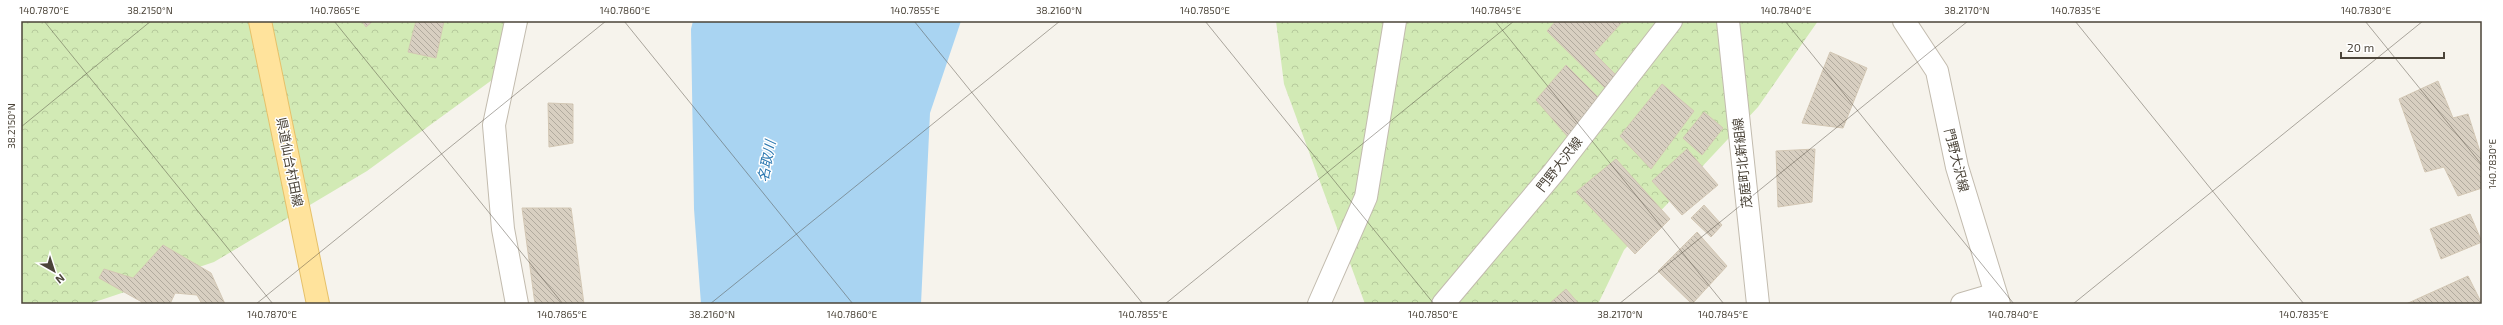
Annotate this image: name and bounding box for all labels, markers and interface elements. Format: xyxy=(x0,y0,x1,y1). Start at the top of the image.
text: 140.7870°E xyxy=(19,4,69,16)
text: 38.2150°N xyxy=(127,4,173,16)
text: 140.7865°E xyxy=(310,4,360,16)
text: 140.7860°E xyxy=(600,4,651,16)
text: 140.7855°E xyxy=(890,4,940,16)
text: 38.2160°N xyxy=(1036,4,1082,16)
text: 140.7850°E xyxy=(1180,4,1230,16)
text: 140.7845°E xyxy=(1471,4,1521,16)
text: 140.7840°E xyxy=(1761,4,1812,16)
text: 38.2170°N xyxy=(1944,4,1990,16)
text: 140.7835°E xyxy=(2051,4,2101,16)
text: 140.7830°E xyxy=(2341,4,2391,16)
scale bar xyxy=(2341,34,2444,60)
text: 20 m xyxy=(2347,40,2374,54)
text: 38.2150°N xyxy=(5,103,17,149)
street label: 県道仙台村田線 xyxy=(273,116,307,208)
street label: 茂庭町北新組線 xyxy=(1729,117,1755,209)
street label: 門野大沢線 xyxy=(1941,127,1973,193)
street label: 門野大沢線 xyxy=(1533,133,1585,195)
water label: 名取川 xyxy=(754,137,779,183)
text: 140.7830°E xyxy=(2486,139,2498,189)
north arrow xyxy=(34,251,74,291)
text: N xyxy=(53,272,68,287)
text: 140.7870°E xyxy=(247,308,297,320)
text: 140.7865°E xyxy=(537,308,587,320)
text: 38.2160°N xyxy=(689,308,735,320)
text: 140.7860°E xyxy=(827,308,878,320)
text: 140.7855°E xyxy=(1118,308,1168,320)
text: 140.7850°E xyxy=(1408,308,1458,320)
text: 38.2170°N xyxy=(1597,308,1643,320)
text: 140.7845°E xyxy=(1698,308,1748,320)
text: 140.7840°E xyxy=(1988,308,2039,320)
text: 140.7835°E xyxy=(2279,308,2329,320)

